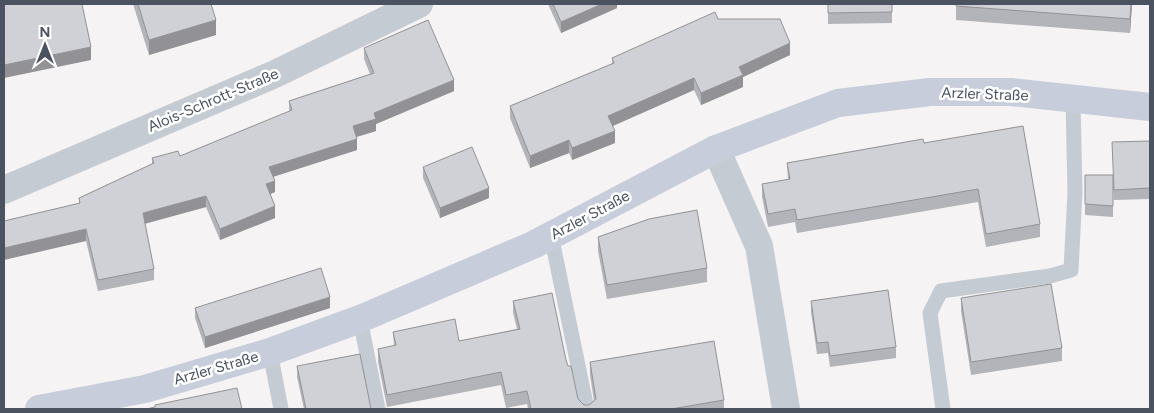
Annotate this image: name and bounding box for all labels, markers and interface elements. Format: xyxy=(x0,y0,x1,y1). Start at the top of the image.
north arrow xyxy=(20,20,70,70)
text: N xyxy=(40,24,50,41)
street label: Alois-Schrott-Straße xyxy=(145,64,281,136)
street label: Arzler Straße xyxy=(941,83,1029,105)
street label: Arzler Straße xyxy=(547,187,633,243)
street label: Arzler Straße xyxy=(172,347,260,389)

